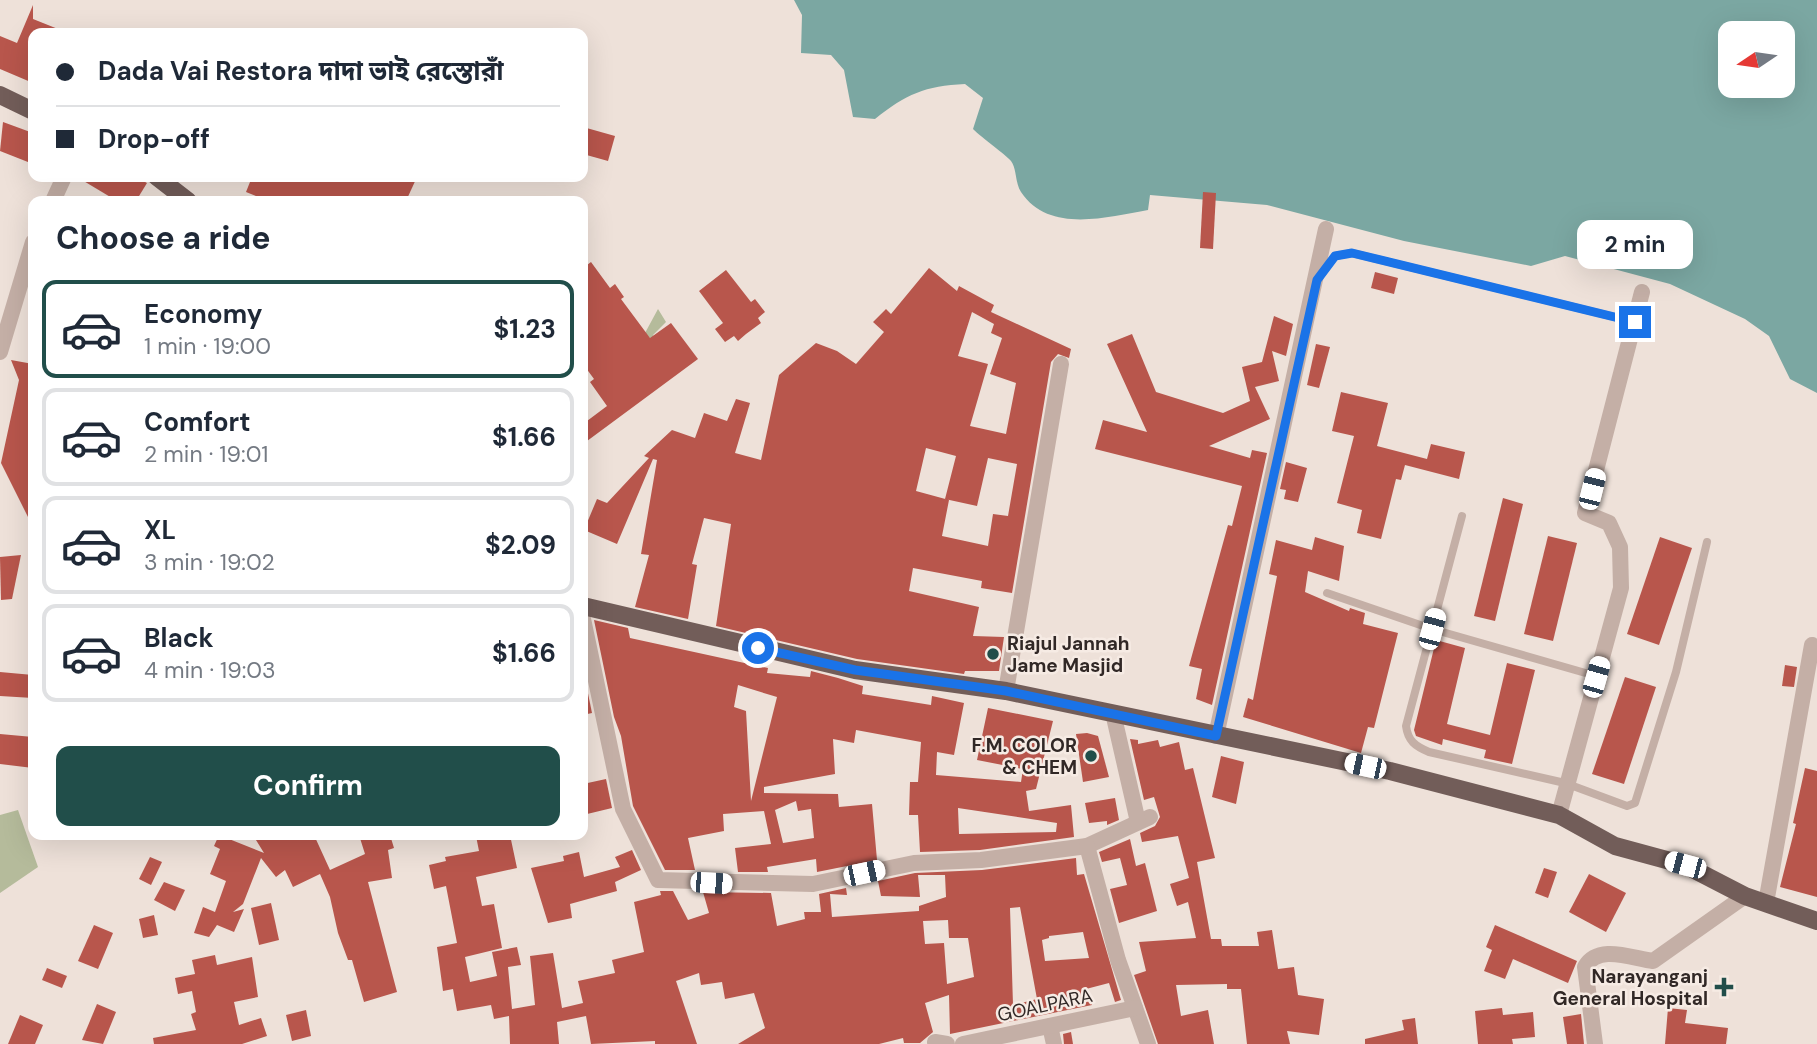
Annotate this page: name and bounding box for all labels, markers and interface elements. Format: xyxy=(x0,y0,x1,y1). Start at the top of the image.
north arrow xyxy=(1718,21,1796,98)
map controls xyxy=(1718,21,1795,98)
text: Dada Vai Restora দাদা ভাই রেস্তোরাঁ xyxy=(98,54,504,88)
text: Drop-off xyxy=(98,122,210,156)
text: Choose a ride xyxy=(56,217,271,259)
callout: 2 min xyxy=(1577,220,1693,270)
text: 2 min xyxy=(1605,229,1665,259)
text: Economy xyxy=(144,297,262,331)
icon: car xyxy=(60,298,123,361)
route end xyxy=(1619,306,1651,338)
text: $1.23 xyxy=(494,312,556,346)
text: 1 min · 19:00 xyxy=(144,331,271,361)
text: Comfort xyxy=(144,405,250,439)
icon: car xyxy=(60,406,123,469)
text: $1.66 xyxy=(492,420,556,454)
text: 2 min · 19:01 xyxy=(144,439,269,469)
car xyxy=(1577,466,1608,512)
text: XL xyxy=(144,513,176,547)
icon: car xyxy=(60,514,123,577)
text: $2.09 xyxy=(485,528,556,562)
text: 3 min · 19:02 xyxy=(144,547,275,577)
car xyxy=(1417,606,1448,652)
text: Black xyxy=(144,621,214,655)
icon: car xyxy=(60,622,123,685)
place label: Riajul Jannah Jame Masjid xyxy=(1007,631,1130,678)
route start xyxy=(742,632,774,664)
text: $1.66 xyxy=(492,636,556,670)
marker: Riajul Jannah Jame Masjid xyxy=(985,646,1001,662)
car xyxy=(1581,654,1612,700)
text: 4 min · 19:03 xyxy=(144,655,276,685)
place label: F.M. COLOR & CHEM xyxy=(971,733,1077,780)
button: Confirm xyxy=(56,746,560,826)
marker: F.M. COLOR & CHEM xyxy=(1083,748,1099,764)
car xyxy=(1343,751,1388,781)
car xyxy=(1662,849,1709,881)
car xyxy=(842,858,887,888)
car xyxy=(690,871,733,895)
place label: Narayanganj General Hospital xyxy=(1553,964,1708,1011)
marker: Narayanganj General Hospital xyxy=(1714,977,1734,997)
street label: GOALPARA xyxy=(995,983,1095,1027)

